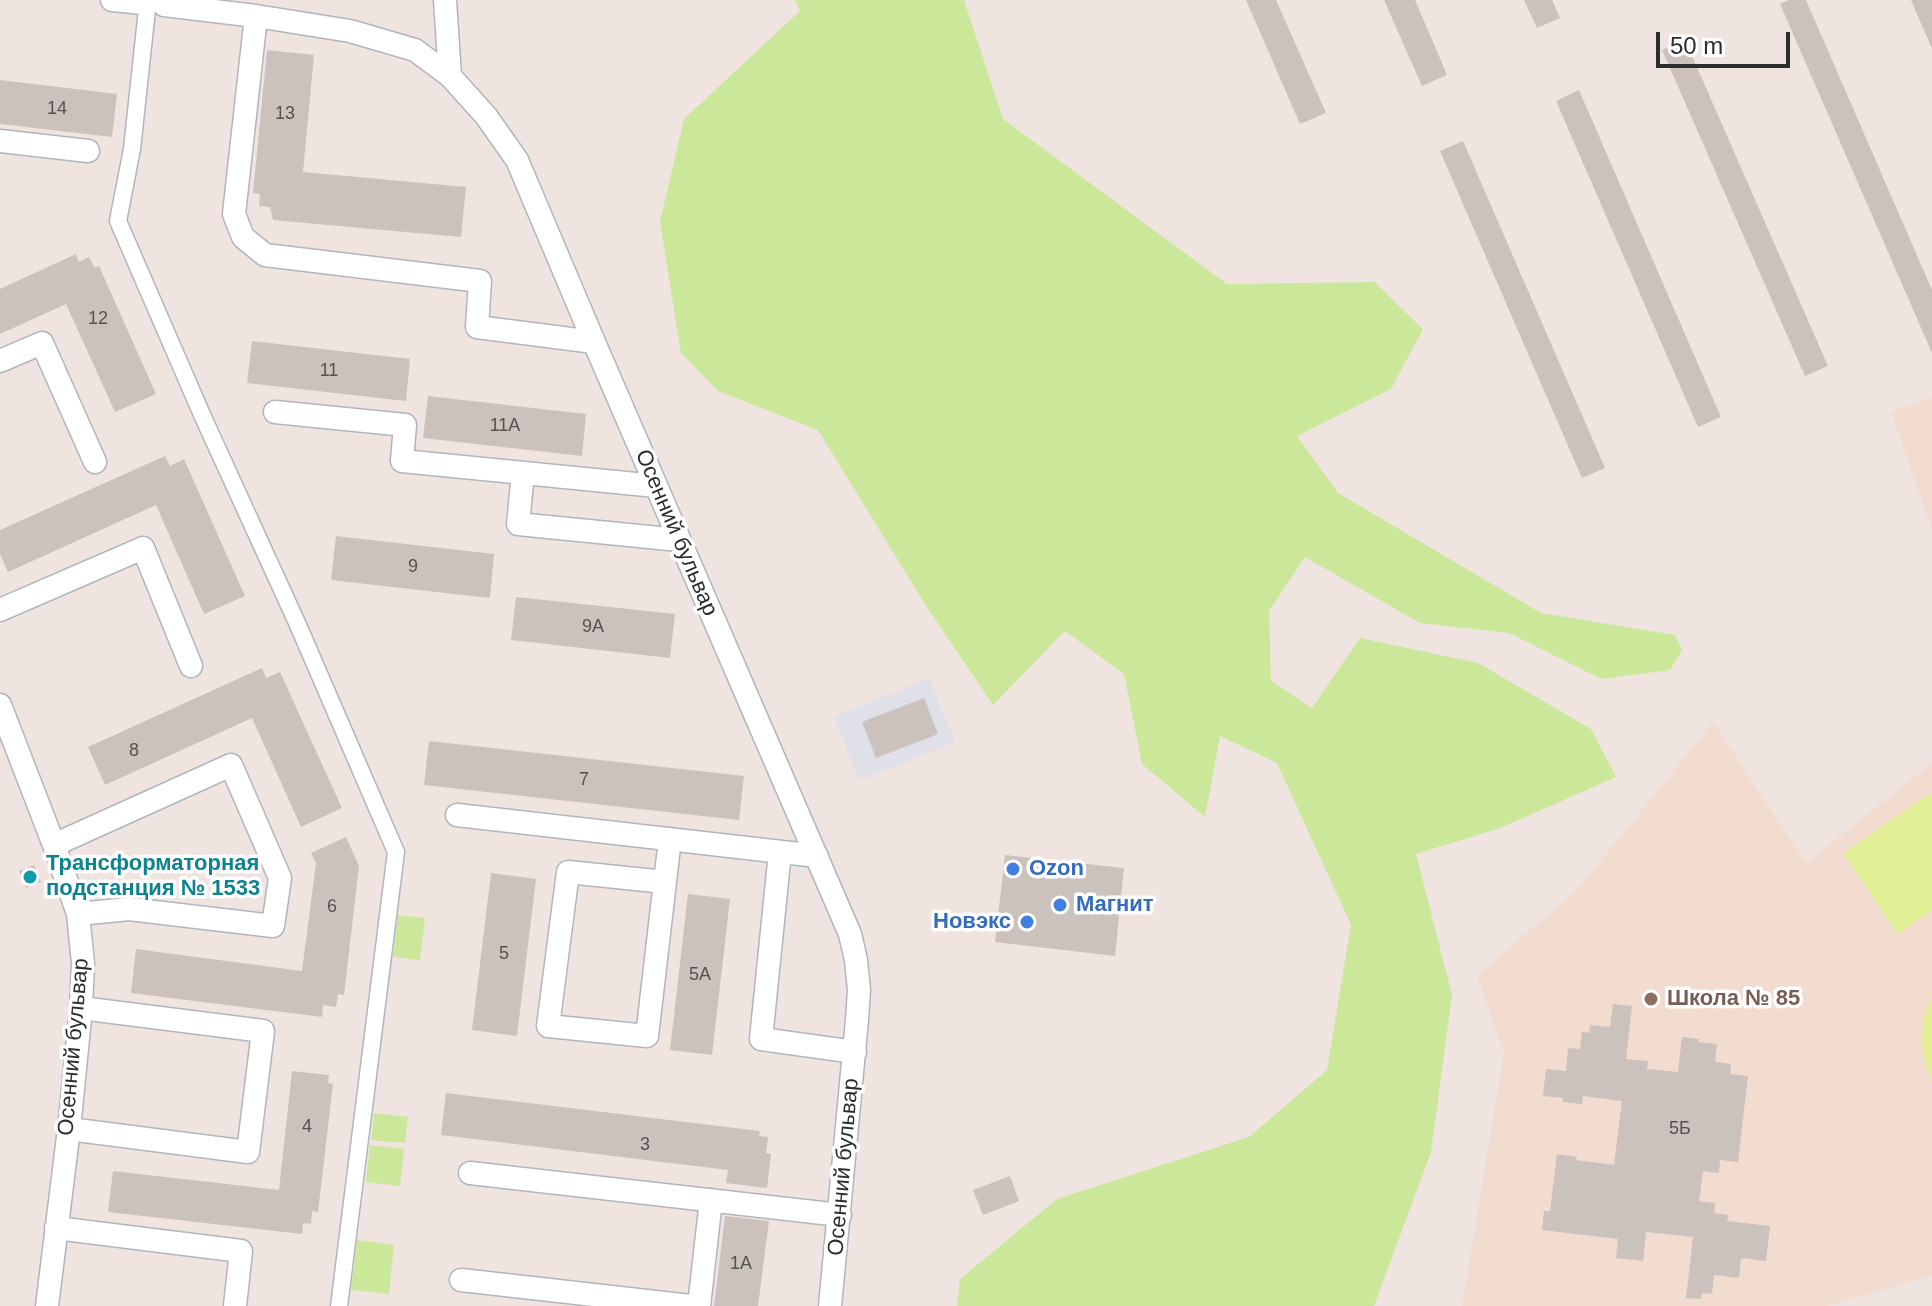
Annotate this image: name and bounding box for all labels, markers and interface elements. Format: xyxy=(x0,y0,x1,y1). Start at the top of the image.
scale bar xyxy=(1660,16,1794,66)
text: 50 m xyxy=(1670,32,1723,59)
house number: 14 xyxy=(47,98,67,120)
house number: 13 xyxy=(275,103,295,125)
house number: 12 xyxy=(88,308,108,330)
house number: 11 xyxy=(320,360,338,382)
house number: 11А xyxy=(490,415,520,437)
street label: Осенний бульвар xyxy=(629,446,723,620)
house number: 9 xyxy=(408,556,418,578)
house number: 9А xyxy=(582,616,604,638)
house number: 8 xyxy=(129,740,139,762)
house number: 7 xyxy=(579,769,589,791)
place label: Трансформаторная подстанция № 1533 xyxy=(46,851,260,902)
place label: Ozon xyxy=(1029,856,1084,882)
marker: Ozon xyxy=(1004,860,1022,878)
marker: Трансформаторная подстанция № 1533 xyxy=(21,868,39,886)
place label: Магнит xyxy=(1076,892,1154,918)
house number: 6 xyxy=(327,896,337,918)
marker: Магнит xyxy=(1051,896,1069,914)
place label: Новэкс xyxy=(933,909,1011,935)
marker: Новэкс xyxy=(1018,913,1036,931)
house number: 5 xyxy=(499,943,509,965)
street label: Осенний бульвар xyxy=(53,957,95,1137)
house number: 5А xyxy=(689,964,711,986)
place label: Школа № 85 xyxy=(1667,986,1800,1012)
marker: Школа № 85 xyxy=(1642,990,1660,1008)
street label: Осенний бульвар xyxy=(823,1077,865,1257)
house number: 4 xyxy=(302,1116,312,1138)
house number: 5Б xyxy=(1669,1118,1691,1140)
house number: 3 xyxy=(640,1134,650,1156)
house number: 1А xyxy=(730,1253,752,1275)

